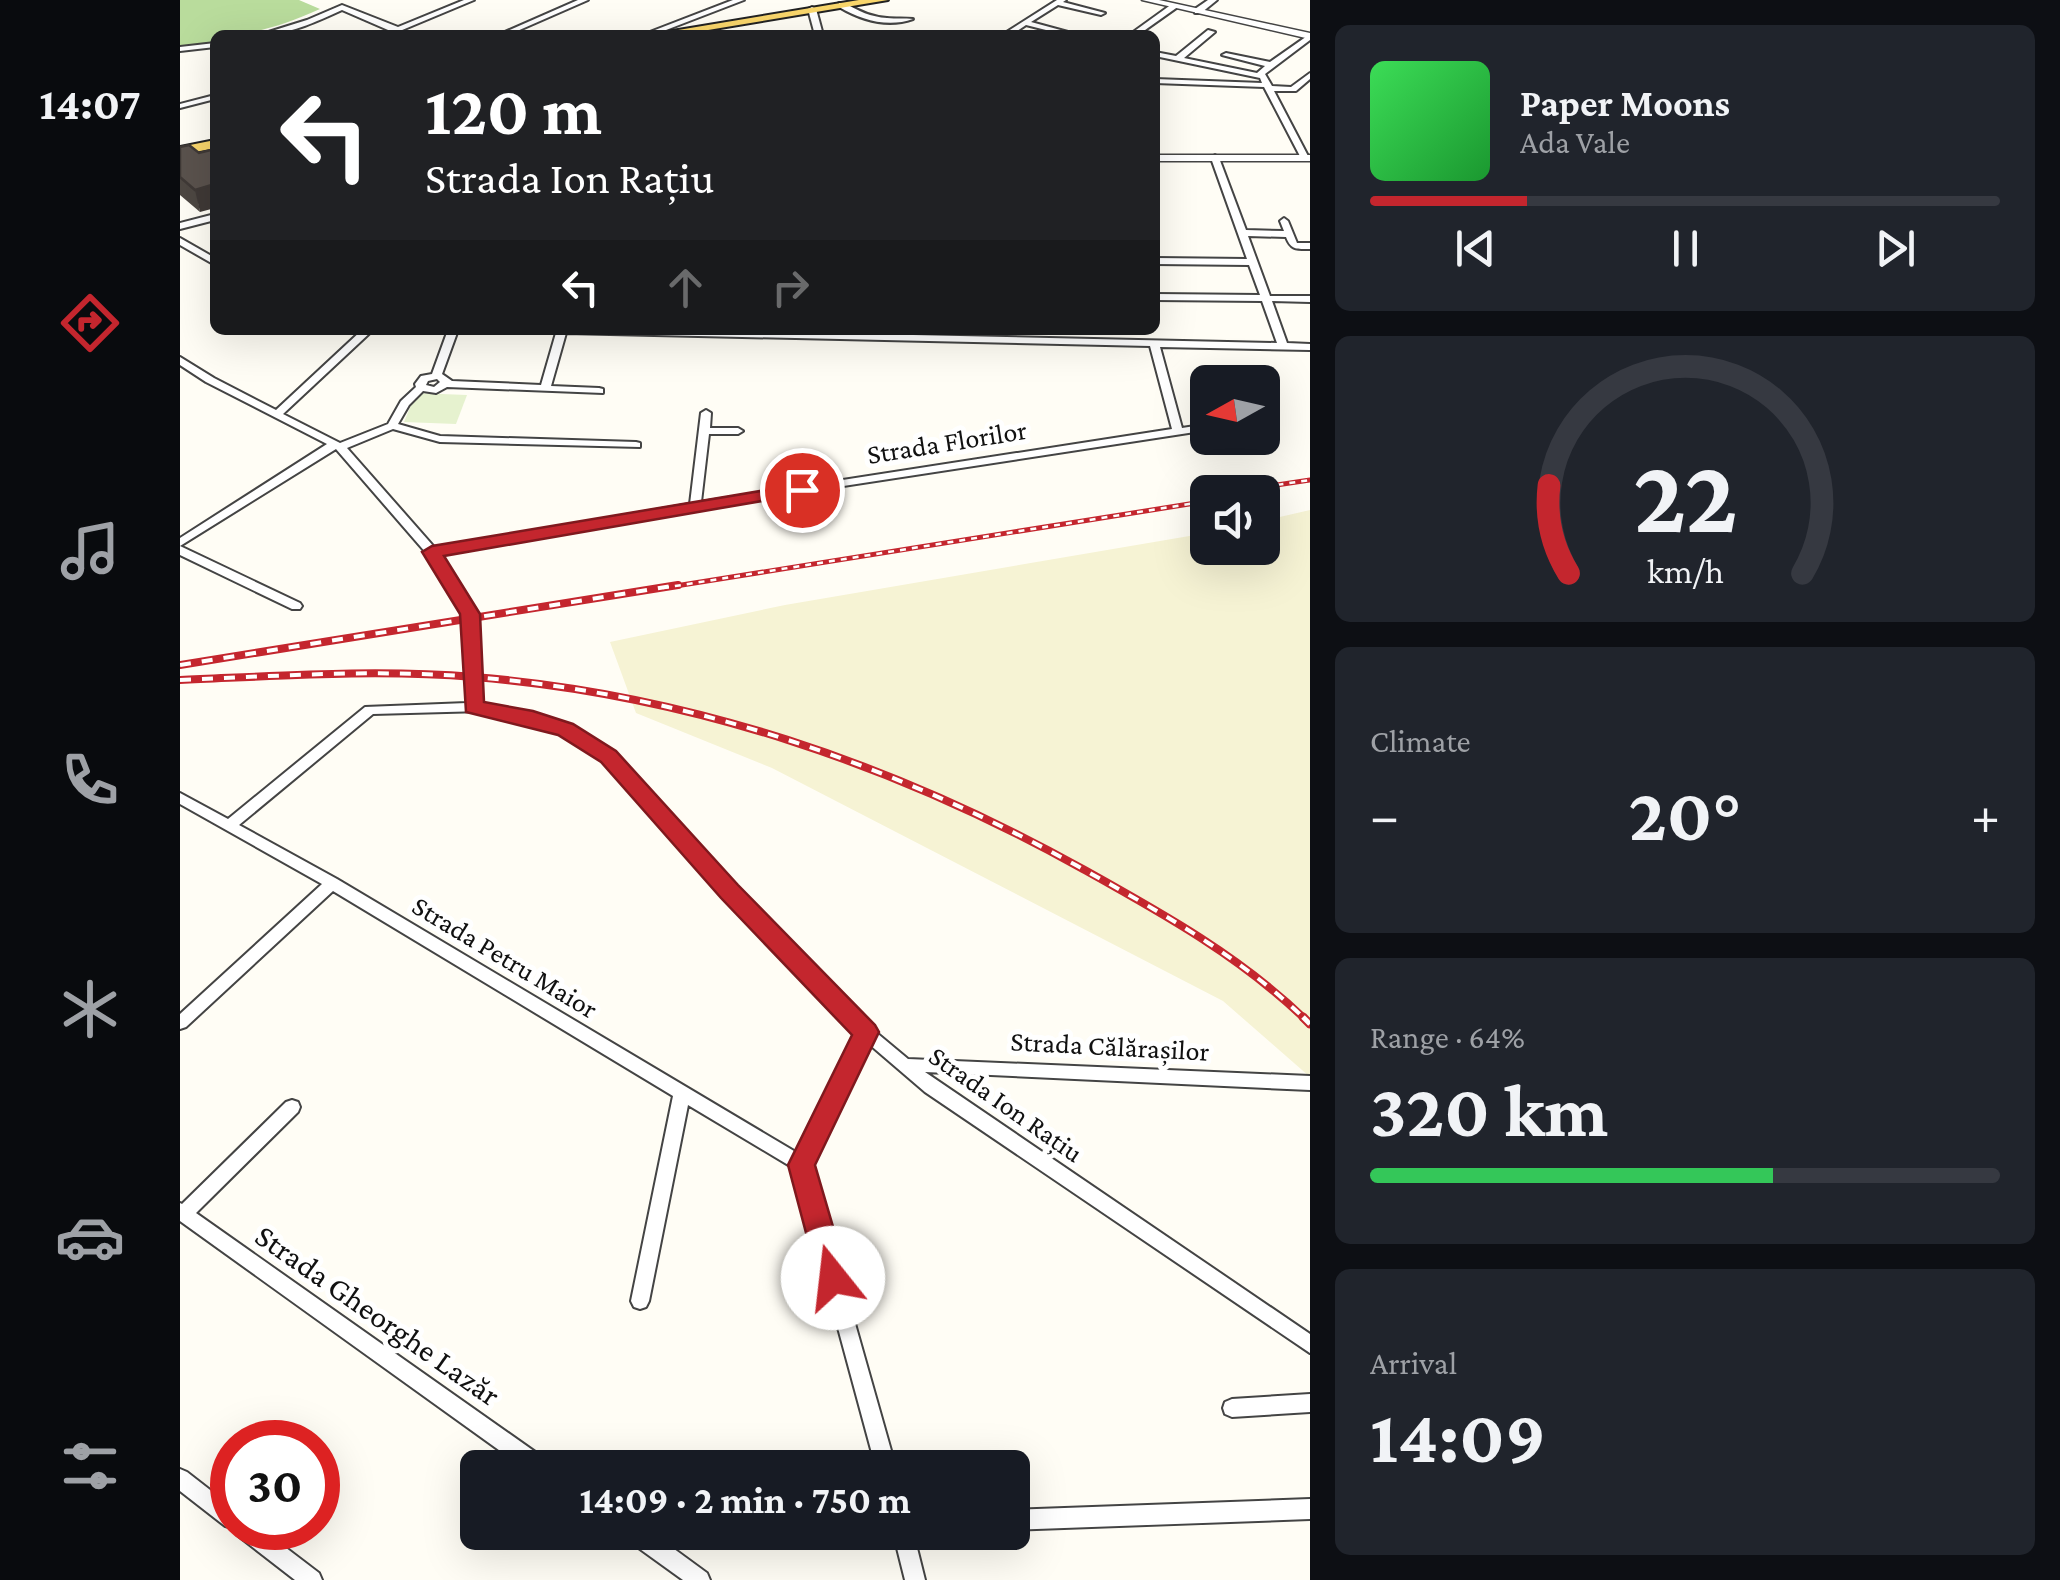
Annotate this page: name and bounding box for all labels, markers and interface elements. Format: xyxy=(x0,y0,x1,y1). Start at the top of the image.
icon: left xyxy=(260,70,390,200)
text: 120 m xyxy=(425,71,602,149)
text: 14:07 xyxy=(39,79,141,129)
text: Paper Moons xyxy=(1520,82,1730,124)
text: Ada Vale xyxy=(1520,124,1630,160)
text: Strada Ion Rațiu xyxy=(425,153,714,203)
icon: previous xyxy=(1448,221,1503,276)
icon: pause xyxy=(1658,221,1713,276)
icon: next xyxy=(1868,221,1923,276)
icon: left xyxy=(553,260,608,315)
icon: ahead xyxy=(658,260,713,315)
icon: right xyxy=(763,260,818,315)
icon: directions xyxy=(55,288,125,358)
north arrow xyxy=(1190,365,1280,455)
map controls xyxy=(1190,365,1280,565)
street label: Strada Florilor xyxy=(865,414,1029,470)
text: 22 xyxy=(1633,438,1737,553)
pin xyxy=(760,448,845,533)
icon: arrive xyxy=(775,463,830,518)
button: sound xyxy=(1190,475,1280,565)
icon: music xyxy=(55,516,125,586)
text: km/h xyxy=(1646,551,1724,591)
text: Climate xyxy=(1370,723,1471,759)
icon: phone xyxy=(55,745,125,815)
text: 20° xyxy=(1628,773,1742,856)
text: − xyxy=(1370,785,1399,846)
text: + xyxy=(1971,785,2000,846)
street label: Strada Petru Maior xyxy=(407,890,603,1024)
icon: climate xyxy=(55,974,125,1044)
text: Range · 64% xyxy=(1370,1019,1525,1055)
street label: Strada Călărașilor xyxy=(1010,1025,1210,1069)
street label: Strada Ion Rațiu xyxy=(922,1040,1089,1170)
text: 320 km xyxy=(1370,1069,1608,1152)
icon: car xyxy=(55,1202,125,1272)
street label: Strada Gheorghe Lazăr xyxy=(249,1217,507,1413)
position arrow xyxy=(781,1226,885,1330)
text: Arrival xyxy=(1370,1345,1457,1381)
text: 14:09 xyxy=(1370,1395,1546,1478)
speed limit sign: 30 xyxy=(210,1420,340,1550)
icon: filters xyxy=(55,1431,125,1501)
text: 14:09 · 2 min · 750 m xyxy=(579,1479,911,1521)

